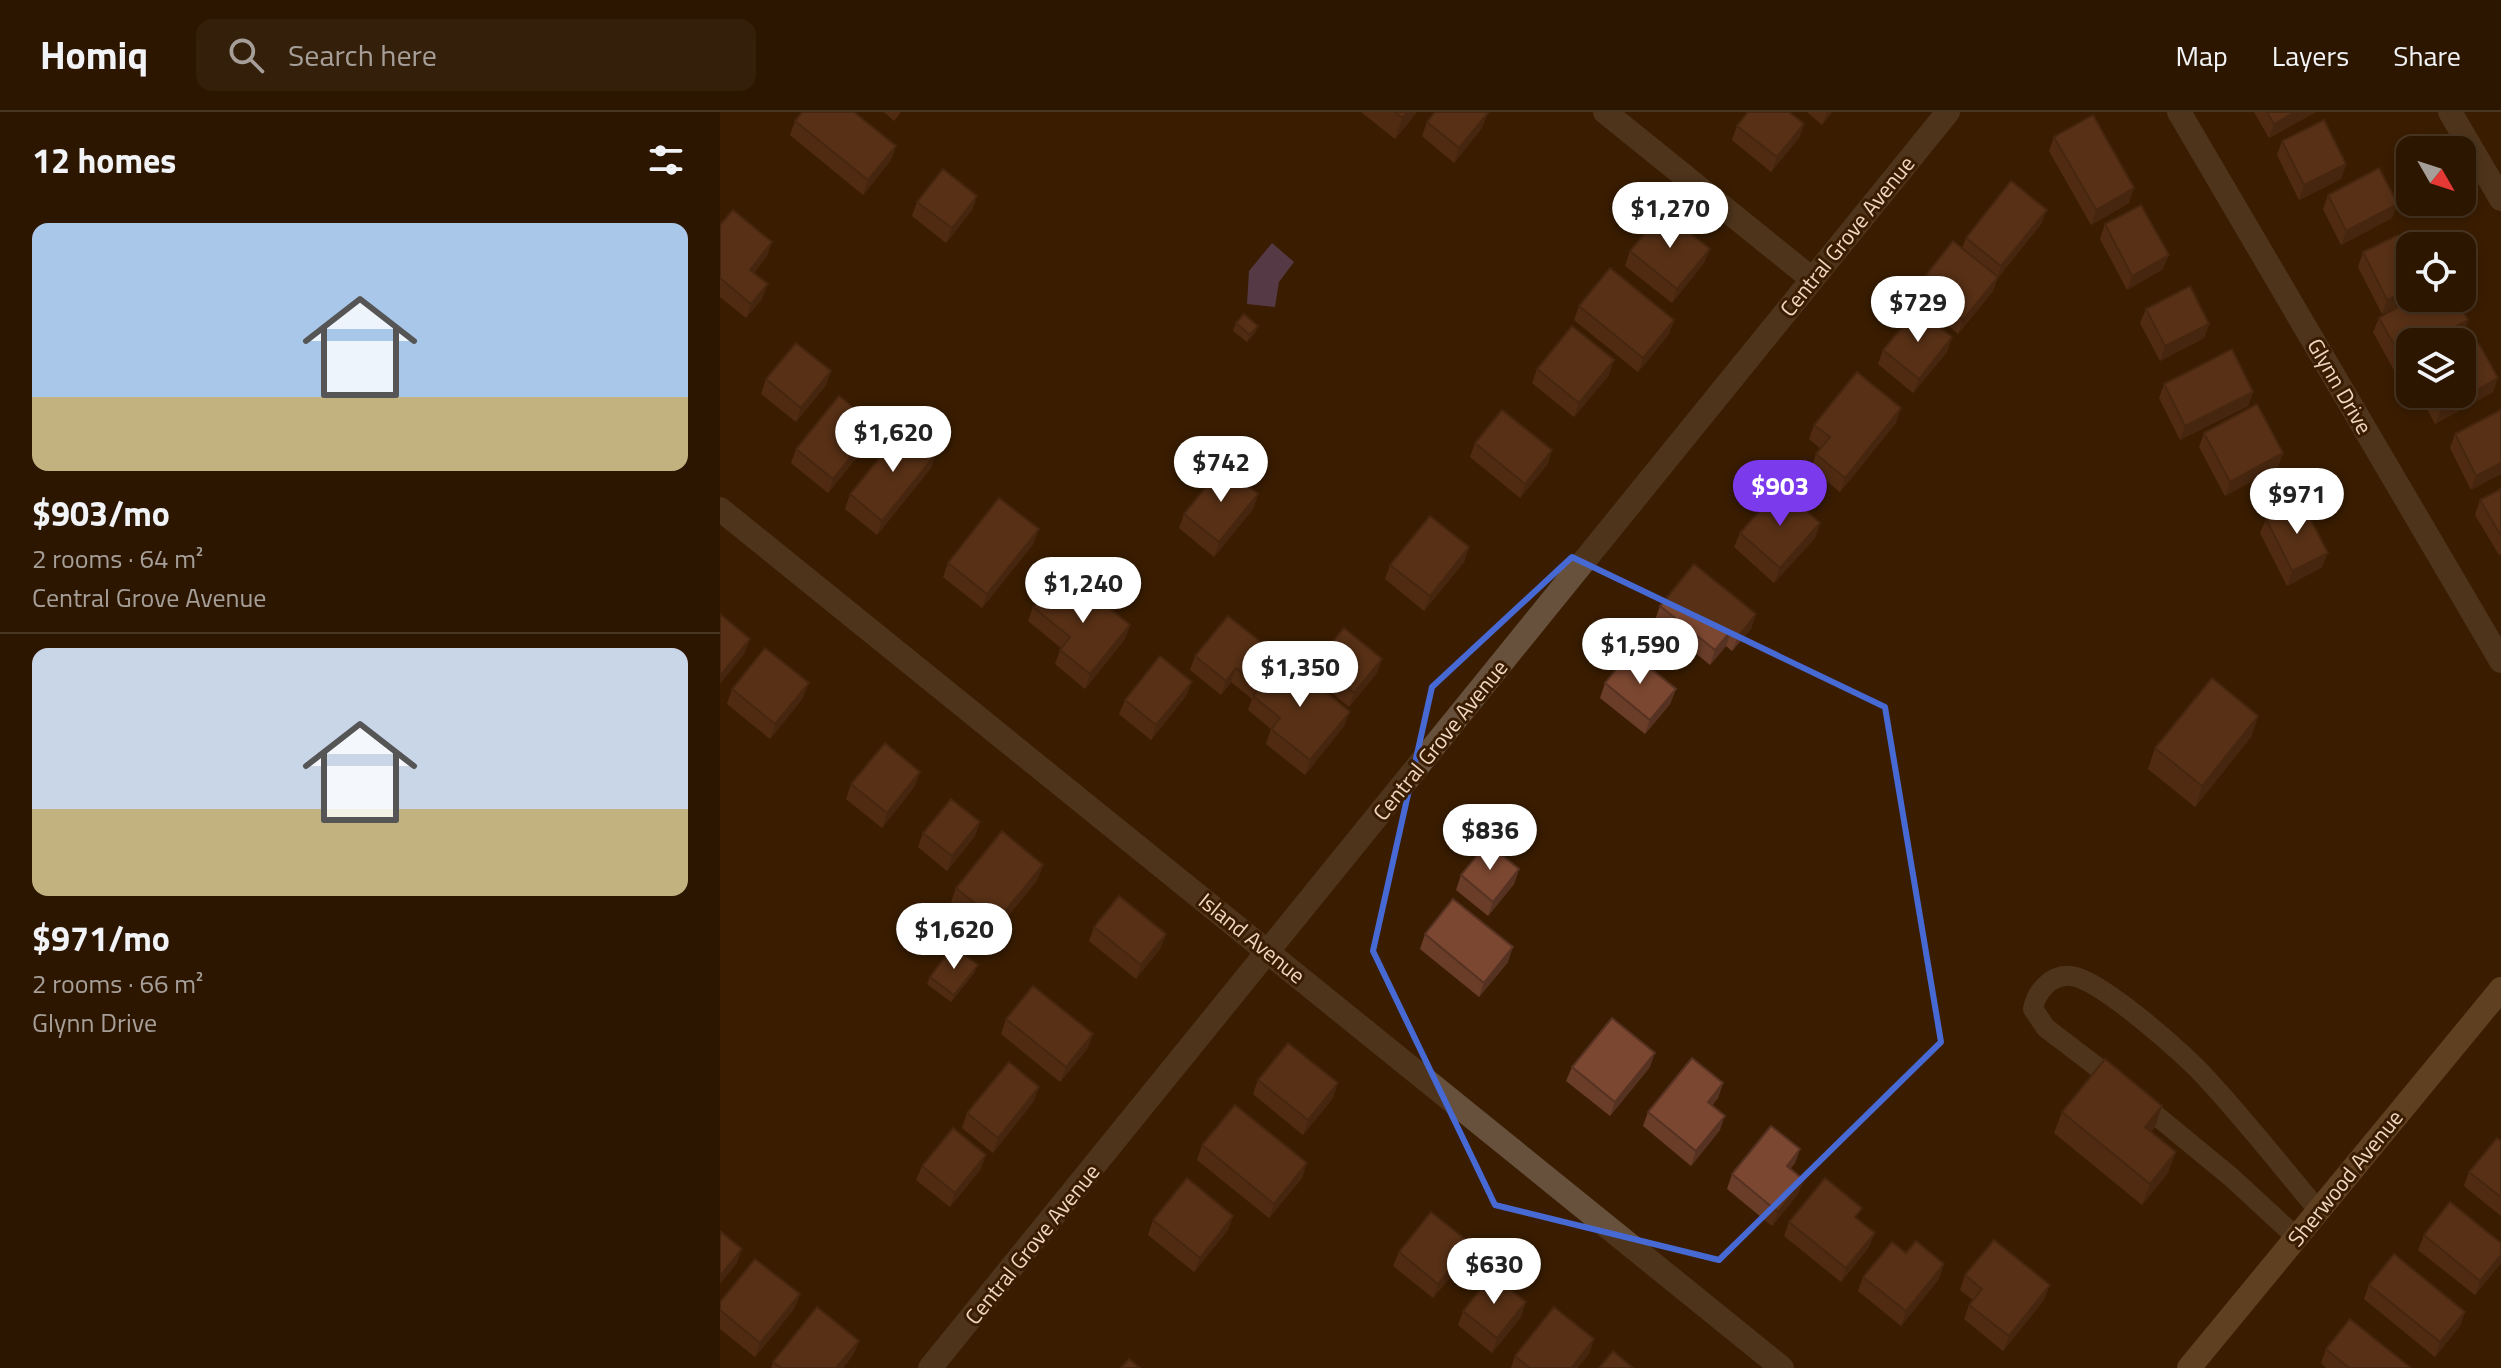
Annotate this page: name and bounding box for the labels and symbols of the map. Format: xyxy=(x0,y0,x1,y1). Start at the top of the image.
north arrow xyxy=(2396,136,2476,216)
street label: Central Grove Avenue xyxy=(1771,148,1923,324)
pin: $1,270 xyxy=(1605,182,1735,250)
pin: $729 xyxy=(1871,276,1965,344)
street label: Glynn Drive xyxy=(2299,332,2381,440)
pin: $1,620 xyxy=(828,406,958,474)
pin: $742 xyxy=(1174,436,1268,504)
pin: $903 xyxy=(1733,460,1827,528)
pin: $971 xyxy=(2250,468,2344,536)
pin: $1,240 xyxy=(1018,557,1148,625)
pin: $1,590 xyxy=(1575,618,1705,686)
pin: $1,350 xyxy=(1235,641,1365,709)
street label: Central Grove Avenue xyxy=(1364,652,1516,828)
pin: $836 xyxy=(1443,804,1537,872)
street label: Island Avenue xyxy=(1191,884,1313,992)
pin: $1,620 xyxy=(889,903,1019,971)
street label: Sherwood Avenue xyxy=(2279,1102,2411,1254)
street label: Central Grove Avenue xyxy=(956,1156,1108,1332)
pin: $630 xyxy=(1447,1238,1541,1306)

